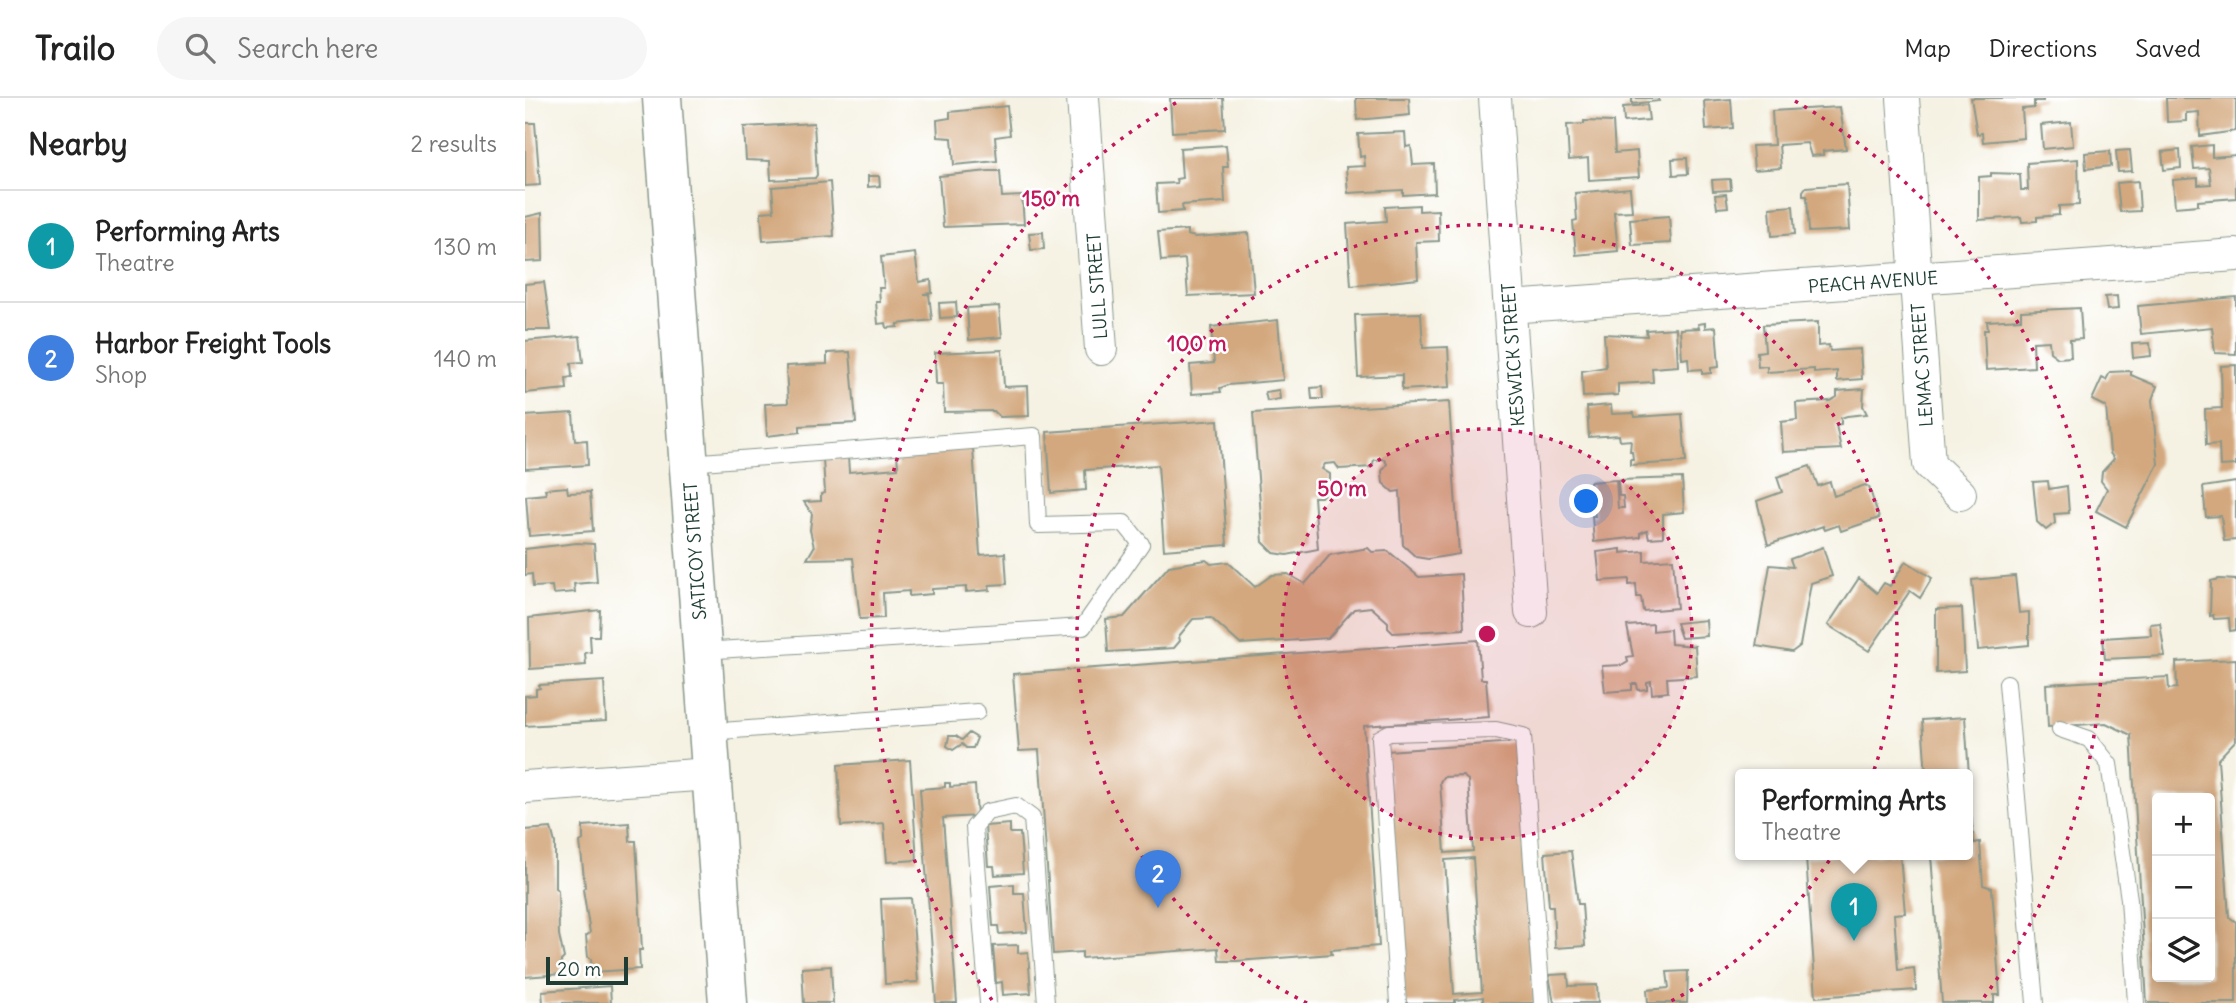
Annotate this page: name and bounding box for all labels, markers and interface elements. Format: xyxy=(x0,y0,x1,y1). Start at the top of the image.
search box xyxy=(157,17,647,80)
text: Trailo xyxy=(35,27,115,69)
icon: search xyxy=(181,29,219,67)
text: Search here xyxy=(237,32,378,65)
text: Map xyxy=(1904,33,1951,63)
text: Directions xyxy=(1989,33,2097,63)
text: Saved xyxy=(2135,33,2201,63)
text: Nearby xyxy=(28,125,128,163)
text: 2 results xyxy=(411,129,497,158)
text: 150 m xyxy=(1022,185,1080,212)
text: Performing Arts xyxy=(95,215,280,248)
text: 1 xyxy=(46,232,56,261)
text: 130 m xyxy=(434,232,497,261)
street label: LULL STREET xyxy=(1082,232,1112,340)
text: Theatre xyxy=(95,248,175,277)
street label: PEACH AVENUE xyxy=(1807,266,1939,298)
street label: KESWICK STREET xyxy=(1497,282,1529,428)
street label: LEMAC STREET xyxy=(1906,302,1938,428)
text: Harbor Freight Tools xyxy=(95,327,331,360)
text: 100 m xyxy=(1167,330,1227,357)
text: 2 xyxy=(45,344,57,373)
text: 140 m xyxy=(434,344,497,373)
text: Shop xyxy=(95,360,147,389)
text: 50 m xyxy=(1317,475,1367,502)
street label: SATICOY STREET xyxy=(679,481,711,621)
your location xyxy=(1569,484,1603,518)
centre of rings xyxy=(1475,622,1499,646)
popup xyxy=(1735,769,1973,860)
text: Performing Arts xyxy=(1762,784,1946,817)
map controls xyxy=(2152,793,2215,982)
button: + xyxy=(2152,793,2215,856)
text: Theatre xyxy=(1762,817,1841,846)
pin: 2 xyxy=(1135,850,1181,908)
button: − xyxy=(2152,856,2215,919)
pin: 1 xyxy=(1831,883,1877,941)
button: layers xyxy=(2152,919,2215,982)
scale bar xyxy=(546,954,628,986)
text: 20 m xyxy=(557,957,601,981)

